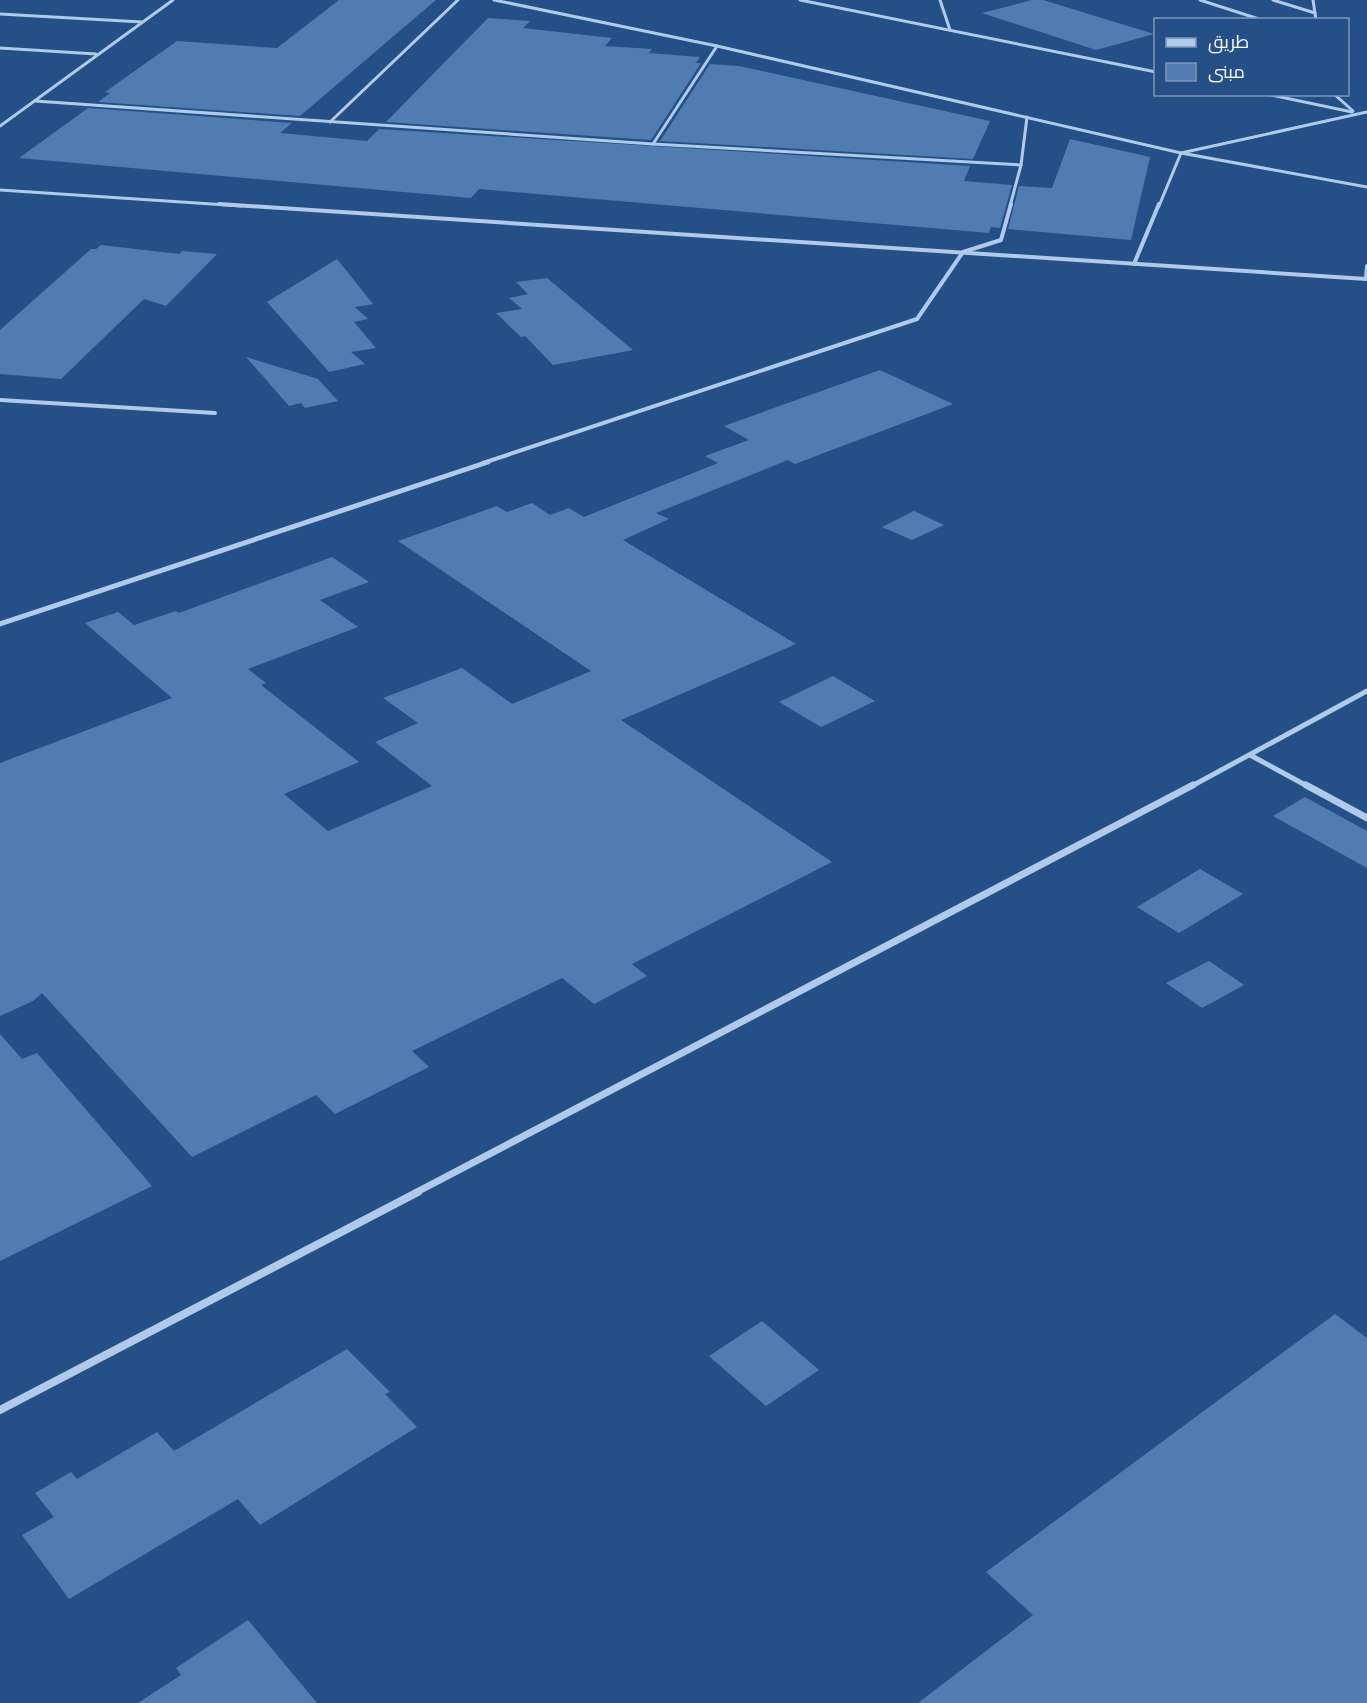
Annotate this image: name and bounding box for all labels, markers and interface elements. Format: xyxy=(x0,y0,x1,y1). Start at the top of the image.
legend xyxy=(1154,18,1349,96)
text: طريق xyxy=(1208,31,1249,54)
text: مبنى xyxy=(1208,61,1245,83)

